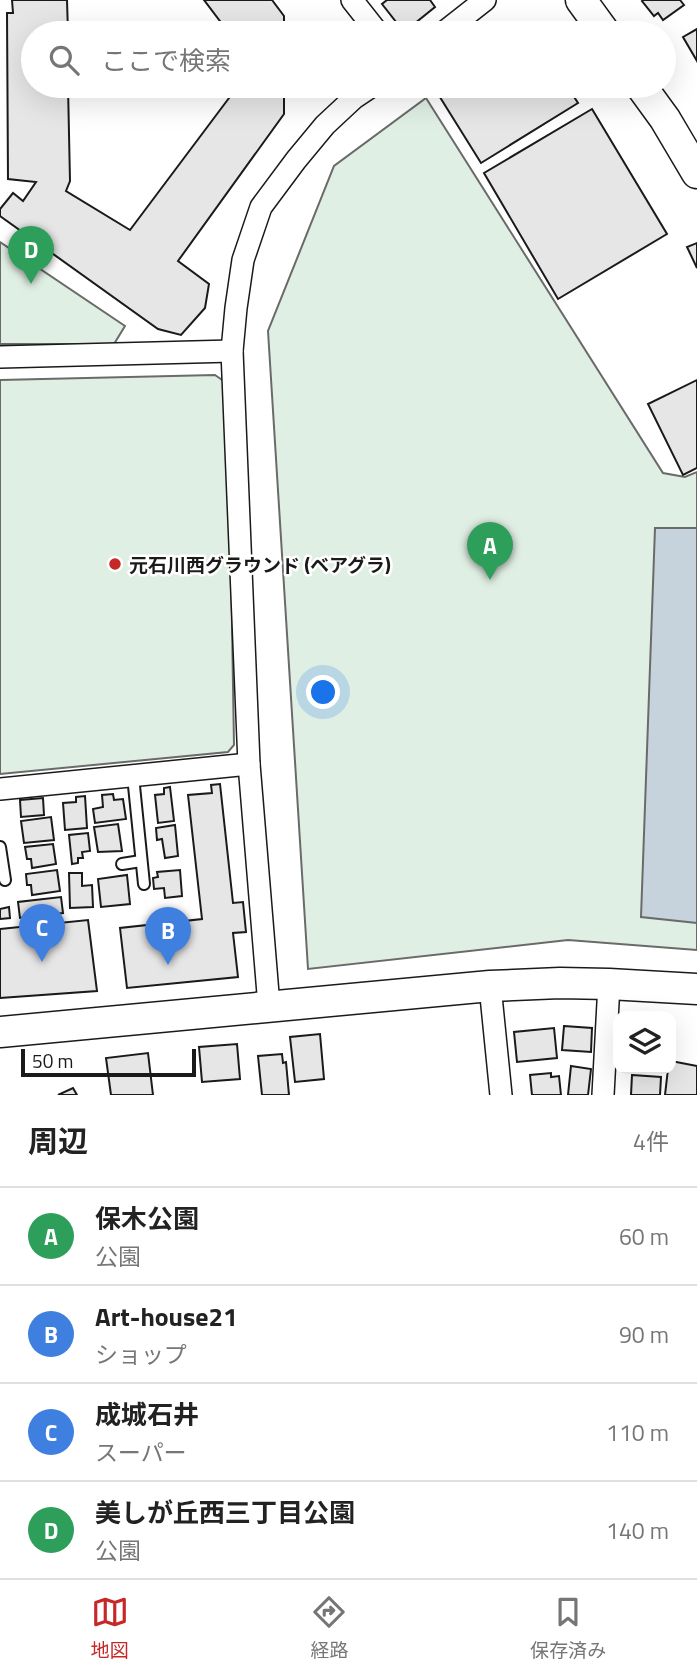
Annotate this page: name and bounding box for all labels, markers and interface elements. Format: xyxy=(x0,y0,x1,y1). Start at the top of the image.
search box xyxy=(21,21,676,98)
icon: search xyxy=(45,41,83,79)
text: ここで検索 xyxy=(101,41,231,80)
pin: D xyxy=(8,226,54,284)
pin: A xyxy=(467,522,513,580)
place label: 元石川西グラウンド (ベアグラ) xyxy=(129,550,391,579)
marker: 元石川西グラウンド (ベアグラ) xyxy=(107,556,123,572)
your location xyxy=(306,675,340,709)
pin: C xyxy=(19,904,65,962)
pin: B xyxy=(145,907,191,965)
map controls xyxy=(613,1011,676,1074)
button: layers xyxy=(613,1011,676,1074)
scale bar xyxy=(21,1046,196,1078)
text: 50 m xyxy=(32,1046,73,1075)
text: 周辺 xyxy=(28,1118,88,1164)
text: 4件 xyxy=(633,1124,669,1159)
text: 保木公園 xyxy=(95,1199,199,1238)
text: A xyxy=(44,1219,58,1254)
text: 60 m xyxy=(619,1219,669,1254)
text: 公園 xyxy=(95,1239,141,1274)
text: Art-house21 xyxy=(95,1297,238,1336)
text: B xyxy=(44,1317,58,1352)
text: 90 m xyxy=(619,1317,669,1352)
text: ショップ xyxy=(95,1337,187,1372)
text: 成城石井 xyxy=(95,1395,199,1434)
text: C xyxy=(45,1415,57,1450)
text: 110 m xyxy=(606,1415,669,1450)
text: スーパー xyxy=(95,1435,187,1470)
text: 美しが丘西三丁目公園 xyxy=(95,1493,355,1532)
text: D xyxy=(44,1513,58,1548)
text: 140 m xyxy=(606,1513,669,1548)
text: 公園 xyxy=(95,1533,141,1568)
tab: 地図 xyxy=(91,1593,129,1664)
tab: 経路 xyxy=(310,1593,348,1664)
tab: 保存済み xyxy=(530,1593,606,1664)

